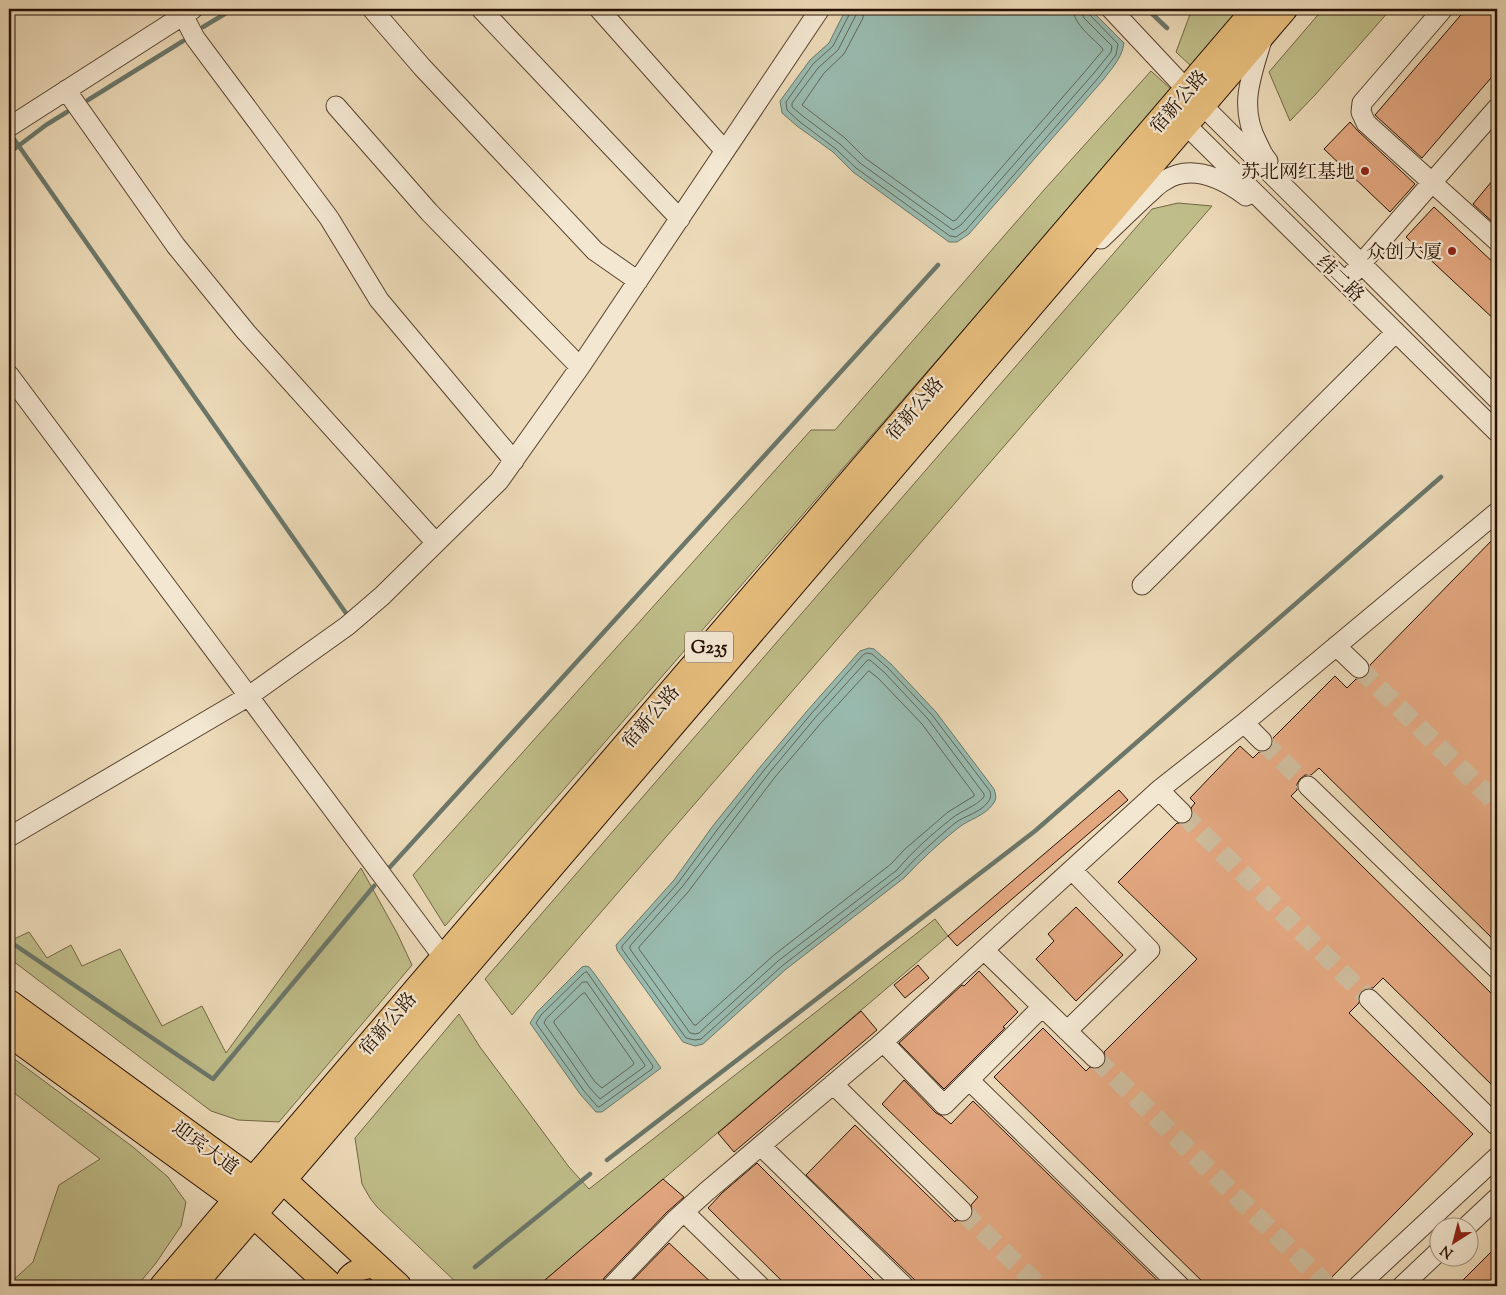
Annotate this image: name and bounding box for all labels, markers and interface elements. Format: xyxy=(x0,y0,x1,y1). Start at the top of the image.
street label: 宿新公路 xyxy=(1145,65,1215,140)
place label: 苏北网红基地 xyxy=(1241,160,1355,187)
marker: 苏北网红基地 xyxy=(1359,165,1371,177)
place label: 众创大厦 xyxy=(1366,240,1442,267)
marker: 众创大厦 xyxy=(1446,245,1458,257)
street label: 纬二路 xyxy=(1309,250,1369,309)
street label: 宿新公路 xyxy=(881,372,951,447)
road number: G235 xyxy=(685,632,733,662)
street label: 宿新公路 xyxy=(617,680,687,755)
street label: 宿新公路 xyxy=(354,987,424,1062)
street label: 迎宾大道 xyxy=(166,1116,243,1182)
north arrow xyxy=(1428,1218,1478,1268)
text: N xyxy=(1437,1240,1458,1262)

